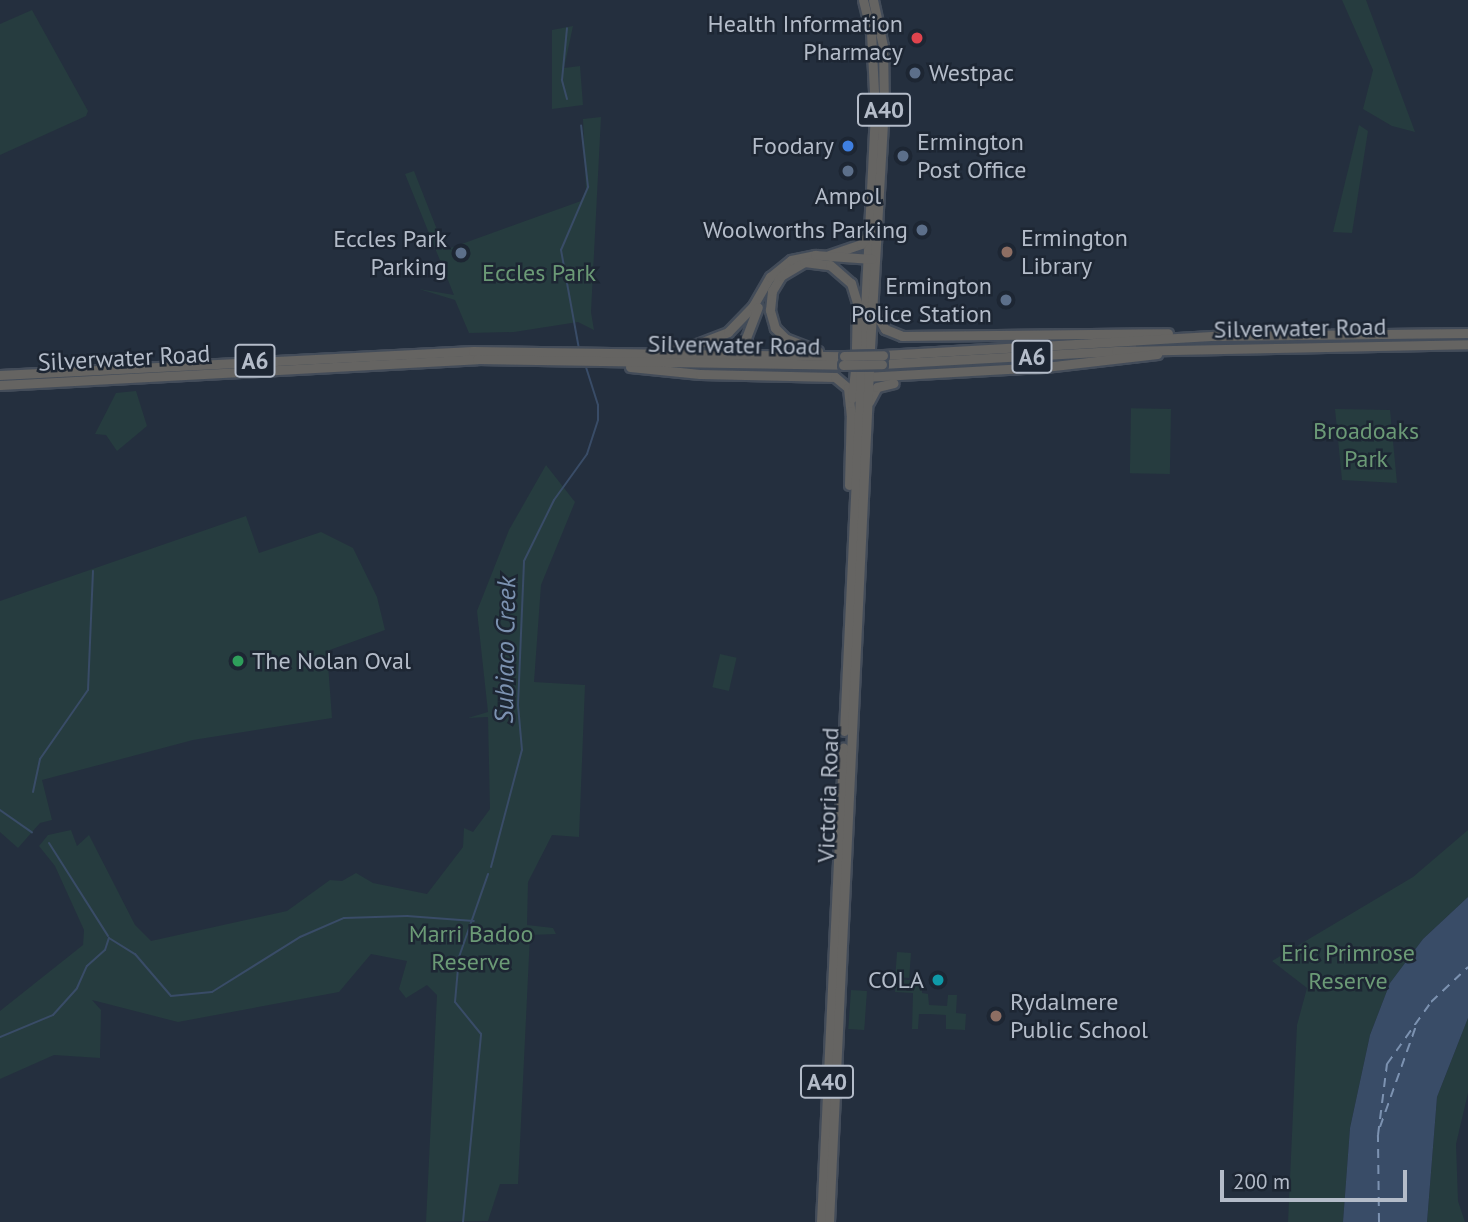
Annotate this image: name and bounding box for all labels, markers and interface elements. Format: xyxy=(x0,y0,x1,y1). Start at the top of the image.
place label: Health Information Pharmacy xyxy=(708,10,903,66)
marker: Health Information Pharmacy xyxy=(909,30,925,46)
place label: Westpac xyxy=(929,59,1014,87)
marker: Westpac xyxy=(907,65,923,81)
road number: A40 xyxy=(856,90,912,130)
place label: Ermington Post Office xyxy=(917,128,1027,184)
place label: Foodary xyxy=(752,132,834,160)
marker: Foodary xyxy=(840,138,856,154)
marker: Ermington Post Office xyxy=(895,148,911,164)
marker: Ampol xyxy=(840,163,856,179)
place label: Ampol xyxy=(815,182,881,210)
place label: Woolworths Parking xyxy=(703,216,908,244)
marker: Woolworths Parking xyxy=(914,222,930,238)
place label: Ermington Library xyxy=(1021,224,1128,280)
place label: Eccles Park Parking xyxy=(333,225,447,281)
marker: Ermington Library xyxy=(999,244,1015,260)
marker: Eccles Park Parking xyxy=(453,245,469,261)
park label: Eccles Park xyxy=(482,259,596,287)
place label: Ermington Police Station xyxy=(851,272,992,328)
marker: Ermington Police Station xyxy=(998,292,1014,308)
street label: Silverwater Road xyxy=(1213,312,1387,344)
street label: Silverwater Road xyxy=(647,329,821,361)
road number: A6 xyxy=(1011,338,1053,376)
street label: Silverwater Road xyxy=(37,339,211,377)
road number: A6 xyxy=(234,342,276,380)
park label: Broadoaks Park xyxy=(1313,417,1419,473)
water label: Subiaco Creek xyxy=(488,576,522,724)
place label: The Nolan Oval xyxy=(252,647,411,675)
marker: The Nolan Oval xyxy=(230,653,246,669)
street label: Victoria Road xyxy=(811,727,845,863)
park label: Marri Badoo Reserve xyxy=(409,920,533,976)
park label: Eric Primrose Reserve xyxy=(1281,939,1415,995)
place label: COLA xyxy=(868,966,924,994)
marker: COLA xyxy=(930,972,946,988)
place label: Rydalmere Public School xyxy=(1010,988,1149,1044)
marker: Rydalmere Public School xyxy=(988,1008,1004,1024)
road number: A40 xyxy=(799,1063,855,1102)
scale bar xyxy=(1223,1156,1410,1200)
text: 200 m xyxy=(1233,1168,1290,1195)

